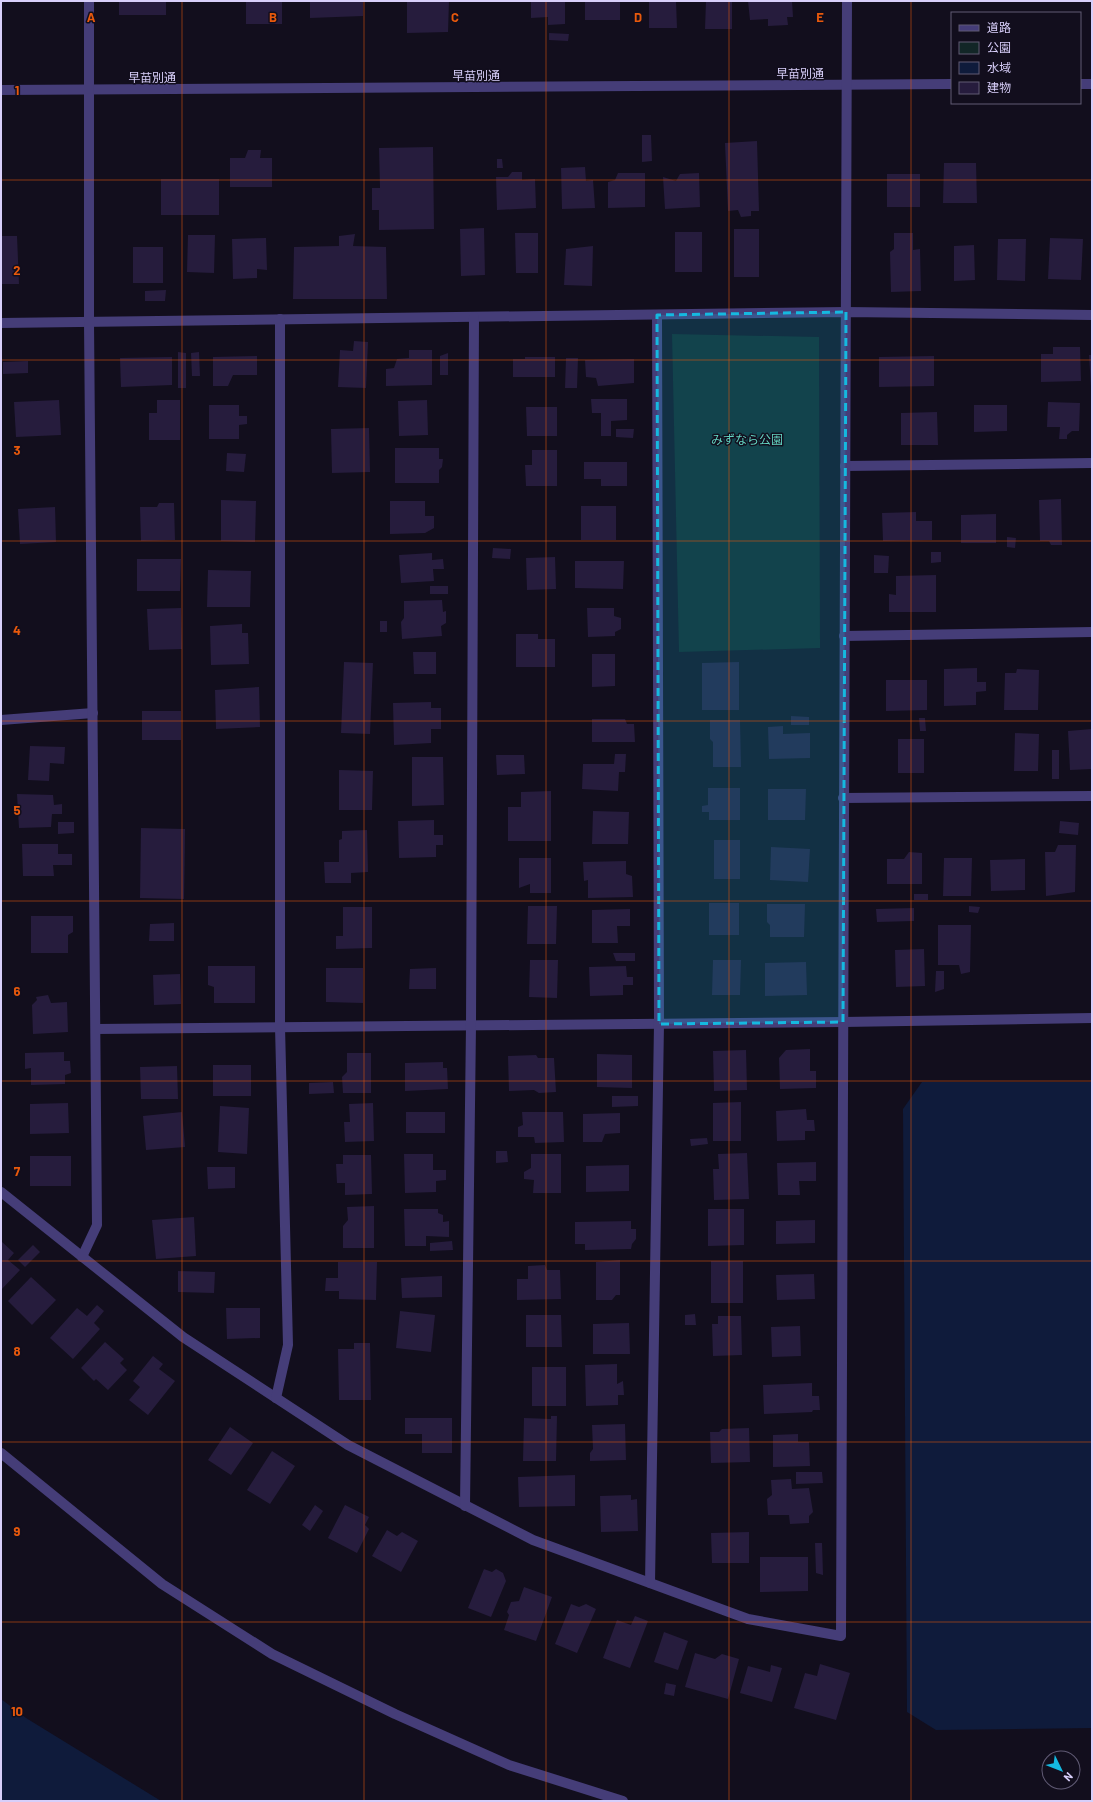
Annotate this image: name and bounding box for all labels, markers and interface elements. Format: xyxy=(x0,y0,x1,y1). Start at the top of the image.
text: A xyxy=(87,9,96,25)
text: B xyxy=(269,9,277,25)
text: C xyxy=(451,9,459,25)
text: D xyxy=(634,9,642,25)
text: E xyxy=(816,9,824,25)
legend xyxy=(951,12,1081,104)
text: 道路 xyxy=(987,20,1011,34)
text: 公園 xyxy=(987,40,1011,54)
text: 水域 xyxy=(987,60,1011,74)
street label: 早苗別通 xyxy=(776,66,824,80)
street label: 早苗別通 xyxy=(452,68,500,82)
street label: 早苗別通 xyxy=(128,70,176,84)
text: 建物 xyxy=(987,80,1011,94)
text: 1 xyxy=(15,82,19,98)
text: 2 xyxy=(13,262,21,278)
park label: みずなら公園 xyxy=(711,432,783,446)
text: 3 xyxy=(13,442,21,458)
text: 4 xyxy=(13,622,21,638)
text: 5 xyxy=(13,802,21,818)
text: 6 xyxy=(14,983,21,999)
text: 7 xyxy=(14,1163,21,1179)
text: 8 xyxy=(13,1343,21,1359)
text: 9 xyxy=(14,1523,21,1539)
text: 10 xyxy=(11,1703,23,1719)
north arrow xyxy=(1041,1750,1081,1790)
text: N xyxy=(1061,1770,1076,1784)

